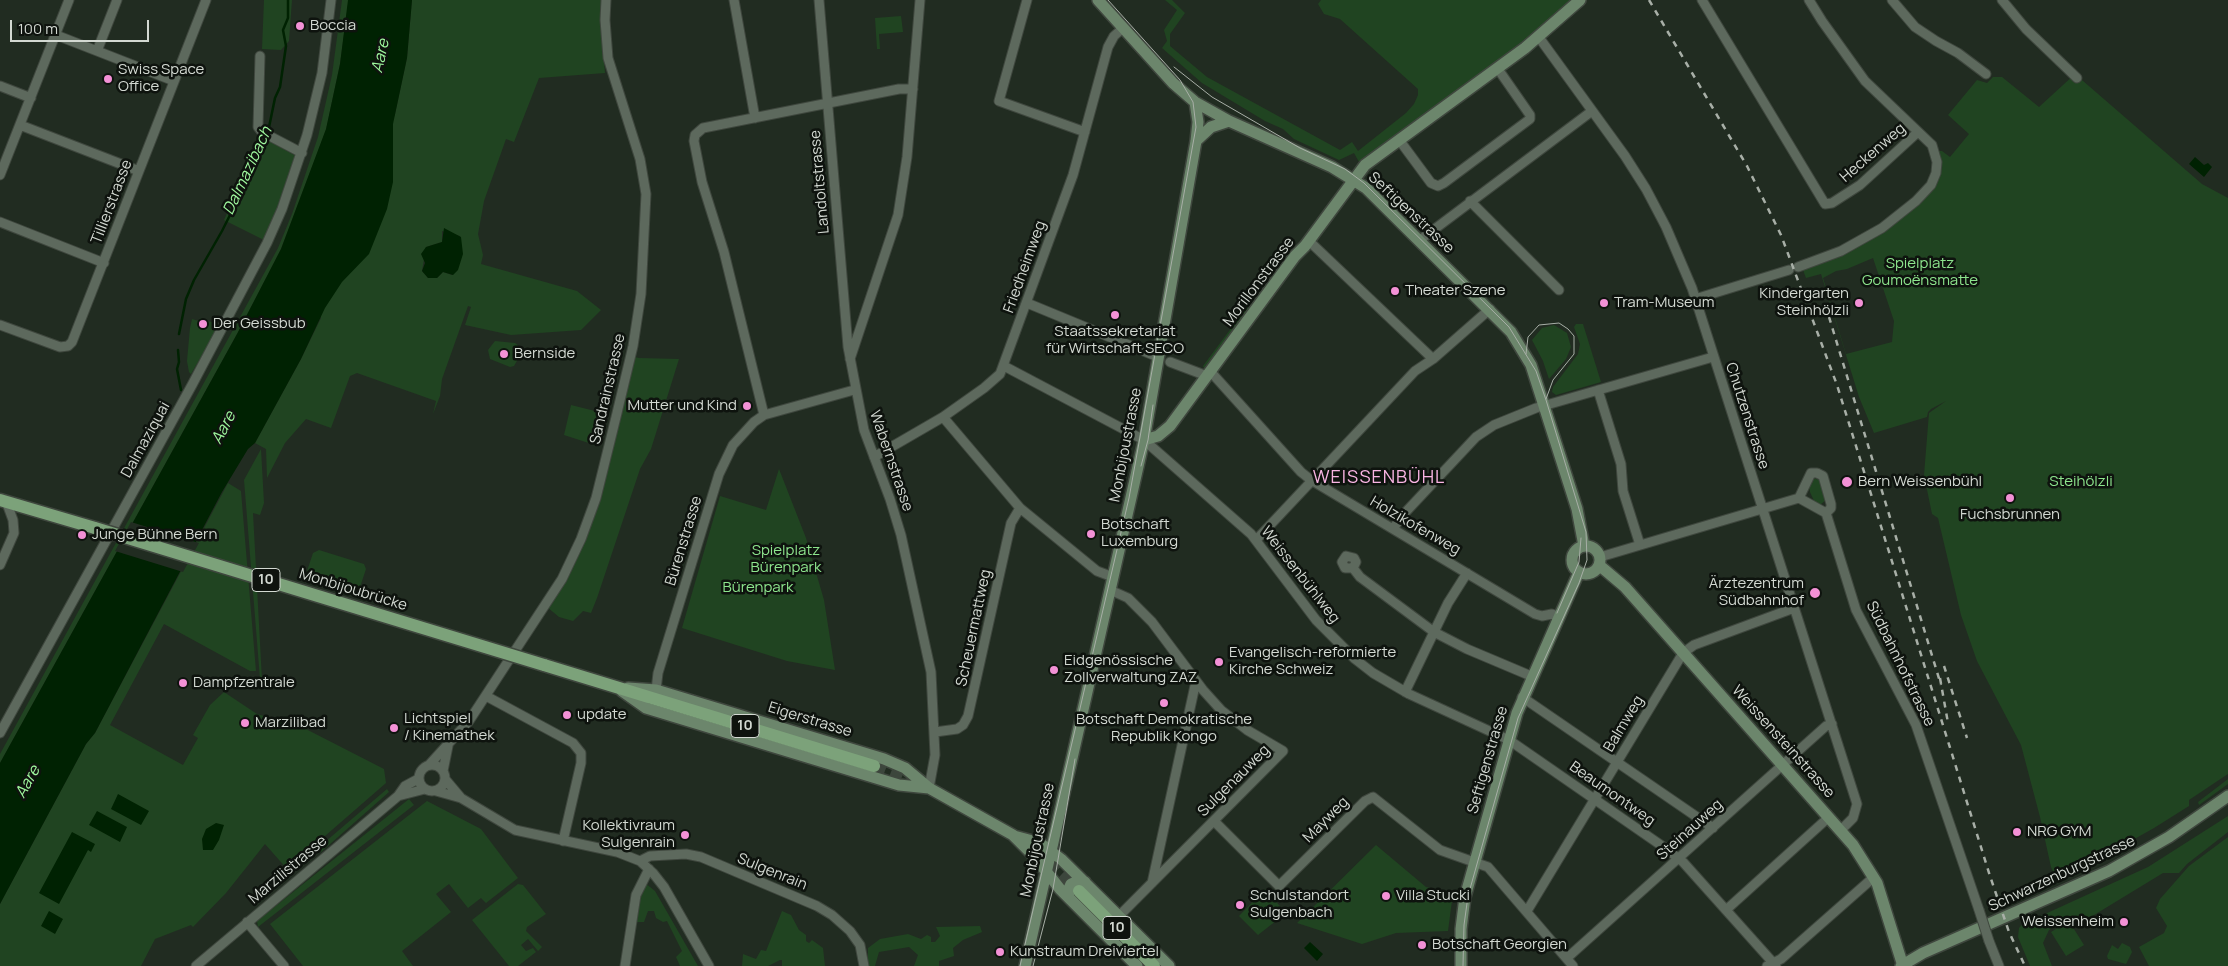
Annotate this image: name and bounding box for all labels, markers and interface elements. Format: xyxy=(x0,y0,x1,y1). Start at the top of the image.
scale bar xyxy=(12,10,151,42)
place label: Boccia xyxy=(310,17,356,35)
text: 100 m xyxy=(18,18,58,39)
marker: Boccia xyxy=(294,20,306,32)
water label: Aare xyxy=(368,37,394,75)
place label: Swiss Space Office xyxy=(118,61,204,96)
marker: Swiss Space Office xyxy=(102,73,114,85)
street label: Heckenweg xyxy=(1837,120,1909,186)
water label: Dalmazibach xyxy=(219,124,277,218)
street label: Landoltstrasse xyxy=(807,129,833,235)
street label: Tillierstrasse xyxy=(88,157,136,247)
street label: Seftigenstrasse xyxy=(1364,169,1458,257)
street label: Friedheimweg xyxy=(1000,218,1050,316)
street label: Morillonstrasse xyxy=(1220,234,1298,330)
park label: Spielplatz Goumoënsmatte xyxy=(1862,255,1978,290)
place label: Theater Szene xyxy=(1405,282,1505,300)
marker: Theater Szene xyxy=(1389,285,1401,297)
place label: Kindergarten Steinhölzli xyxy=(1759,285,1849,320)
place label: Tram-Museum xyxy=(1614,294,1714,312)
marker: Tram-Museum xyxy=(1598,297,1610,309)
marker: Kindergarten Steinhölzli xyxy=(1853,297,1865,309)
marker: Staatssekretariat für Wirtschaft SECO xyxy=(1109,309,1121,321)
place label: Der Geissbub xyxy=(213,315,306,333)
marker: Der Geissbub xyxy=(197,318,209,330)
place label: Staatssekretariat für Wirtschaft SECO xyxy=(1046,323,1184,358)
street label: Sandrainstrasse xyxy=(587,332,629,446)
place label: Bernside xyxy=(514,345,575,363)
marker: Bernside xyxy=(498,348,510,360)
street label: Chutzenstrasse xyxy=(1721,360,1773,472)
street label: Monbijoustrasse xyxy=(1106,386,1146,504)
place label: Mutter und Kind xyxy=(627,397,737,415)
street label: Dalmaziquai xyxy=(118,399,174,481)
marker: Mutter und Kind xyxy=(741,400,753,412)
water label: Aare xyxy=(208,408,240,448)
street label: Wabernstrasse xyxy=(865,408,917,514)
district label: WEISSENBÜHL xyxy=(1311,467,1447,489)
place label: Bern Weissenbühl xyxy=(1858,473,1982,491)
park label: Steihölzli xyxy=(2049,473,2113,491)
marker: Bern Weissenbühl xyxy=(1840,475,1854,489)
marker: Fuchsbrunnen xyxy=(2004,492,2016,504)
street label: Holzikofenweg xyxy=(1367,493,1463,559)
street label: Bürenstrasse xyxy=(662,494,706,588)
place label: Fuchsbrunnen xyxy=(1960,506,2060,524)
place label: Botschaft Luxemburg xyxy=(1101,516,1178,551)
street label: Weissenbühlweg xyxy=(1257,523,1343,627)
place label: Junge Bühne Bern xyxy=(92,526,217,544)
marker: Botschaft Luxemburg xyxy=(1085,528,1097,540)
marker: Junge Bühne Bern xyxy=(76,529,88,541)
park label: Spielplatz Bürenpark xyxy=(751,542,821,577)
street label: Monbijoubrücke xyxy=(297,565,409,615)
road number: 10 xyxy=(252,568,280,592)
street label: Scheuermattweg xyxy=(953,568,995,688)
place label: Ärztezentrum Südbahnhof xyxy=(1709,575,1804,610)
park label: Bürenpark xyxy=(723,579,793,597)
marker: Ärztezentrum Südbahnhof xyxy=(1808,586,1822,600)
street label: Südbahnhofstrasse xyxy=(1862,598,1938,730)
place label: Evangelisch-reformierte Kirche Schweiz xyxy=(1229,644,1396,679)
place label: Eidgenössische Zollverwaltung ZAZ xyxy=(1064,652,1197,687)
marker: Evangelisch-reformierte Kirche Schweiz xyxy=(1213,656,1225,668)
marker: Eidgenössische Zollverwaltung ZAZ xyxy=(1048,664,1060,676)
place label: Dampfzentrale xyxy=(193,674,295,692)
marker: Dampfzentrale xyxy=(177,677,189,689)
street label: Weissensteinstrasse xyxy=(1728,682,1838,802)
street label: Balmweg xyxy=(1600,693,1648,755)
marker: Botschaft Demokratische Republik Kongo xyxy=(1158,697,1170,709)
street label: Eigerstrasse xyxy=(766,699,854,741)
street label: Seftigenstrasse xyxy=(1464,704,1512,816)
place label: update xyxy=(577,706,626,724)
marker: update xyxy=(561,709,573,721)
place label: Lichtspiel / Kinemathek xyxy=(404,710,495,745)
place label: Botschaft Demokratische Republik Kongo xyxy=(1076,711,1252,746)
place label: Marzilibad xyxy=(255,714,326,732)
road number: 10 xyxy=(731,714,759,738)
marker: Marzilibad xyxy=(239,717,251,729)
marker: Lichtspiel / Kinemathek xyxy=(388,722,400,734)
street label: Sulgenauweg xyxy=(1194,741,1274,821)
street label: Beaumontweg xyxy=(1566,758,1658,830)
water label: Aare xyxy=(11,762,45,802)
street label: Monbijoustrasse xyxy=(1017,781,1059,899)
street label: Mayweg xyxy=(1299,793,1353,847)
street label: Steinauweg xyxy=(1653,796,1727,864)
place label: Kollektivraum Sulgenrain xyxy=(582,817,675,852)
place label: NRG GYM xyxy=(2027,823,2091,841)
marker: NRG GYM xyxy=(2011,826,2023,838)
marker: Kollektivraum Sulgenrain xyxy=(679,829,691,841)
street label: Marzilistrasse xyxy=(245,832,331,908)
street label: Schwarzenburgstrasse xyxy=(1986,832,2138,916)
street label: Sulgenrain xyxy=(734,850,810,894)
place label: Schulstandort Sulgenbach xyxy=(1250,887,1349,922)
place label: Villa Stucki xyxy=(1396,887,1470,905)
marker: Villa Stucki xyxy=(1380,890,1392,902)
marker: Schulstandort Sulgenbach xyxy=(1234,899,1246,911)
place label: Weissenheim xyxy=(2021,913,2114,931)
road number: 10 xyxy=(1103,916,1131,940)
marker: Weissenheim xyxy=(2118,916,2130,928)
place label: Botschaft Georgien xyxy=(1432,936,1567,954)
marker: Botschaft Georgien xyxy=(1416,939,1428,951)
place label: Kunstraum Dreiviertel xyxy=(1010,943,1159,961)
marker: Kunstraum Dreiviertel xyxy=(994,946,1006,958)

